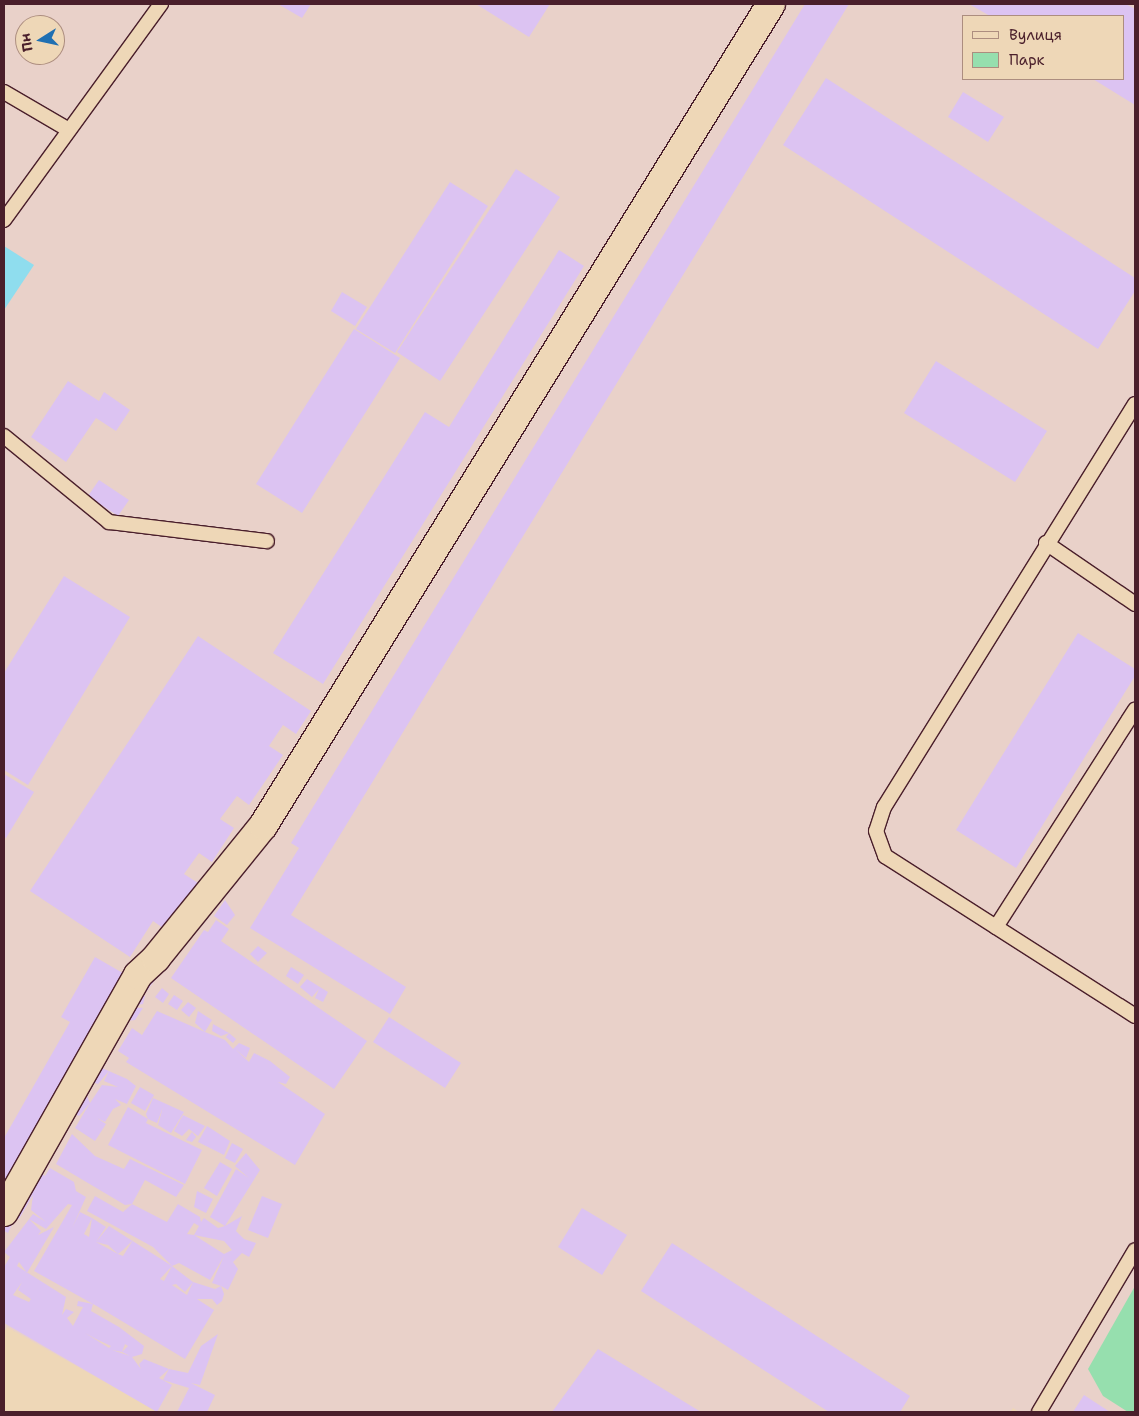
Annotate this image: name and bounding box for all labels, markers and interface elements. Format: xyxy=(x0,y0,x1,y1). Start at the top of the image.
north arrow xyxy=(15,15,65,65)
legend xyxy=(962,15,1124,80)
text: Вулиця xyxy=(1009,25,1062,45)
text: Пн xyxy=(16,32,37,53)
text: Парк xyxy=(1009,50,1045,70)

